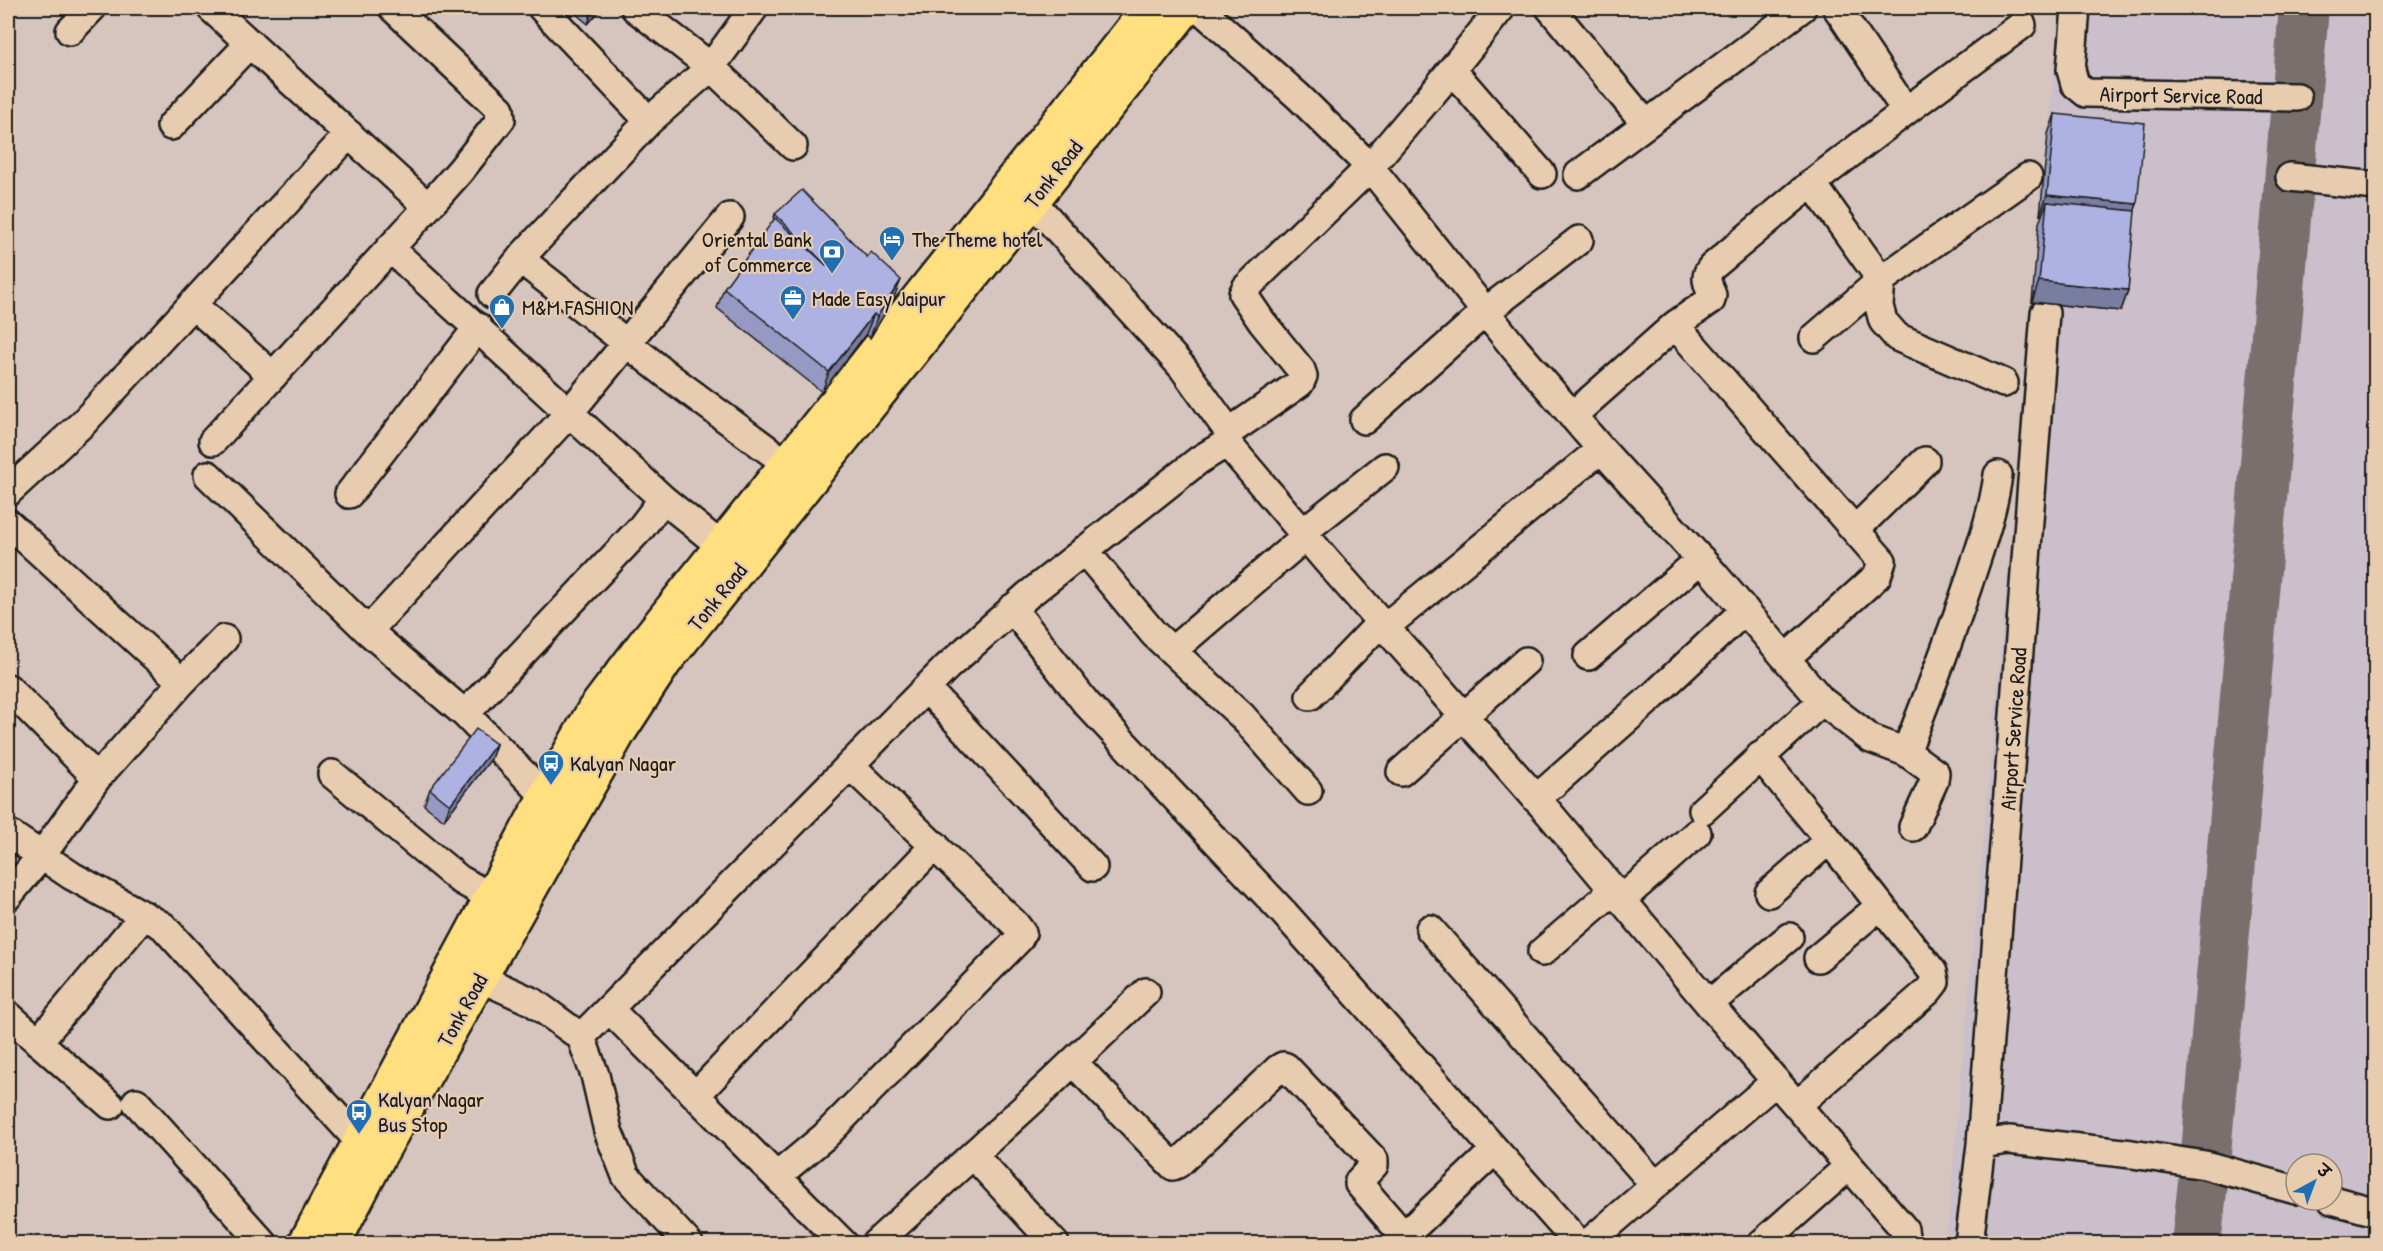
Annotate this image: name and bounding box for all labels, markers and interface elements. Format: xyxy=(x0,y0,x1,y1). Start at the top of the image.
street label: Airport Service Road xyxy=(2099,79,2263,111)
street label: Tonk Road xyxy=(1017,133,1090,215)
place label: Oriental Bank of Commerce xyxy=(702,224,812,279)
hotel icon: The Theme hotel xyxy=(877,224,907,262)
place label: The Theme hotel xyxy=(912,224,1043,254)
bank icon: Oriental Bank of Commerce xyxy=(817,237,847,275)
office icon: Made Easy Jaipur xyxy=(778,283,808,321)
place label: Made Easy Jaipur xyxy=(812,283,946,313)
shop icon: M&M FASHION xyxy=(487,292,517,330)
place label: M&M FASHION xyxy=(522,292,633,322)
street label: Tonk Road xyxy=(680,556,754,637)
street label: Airport Service Road xyxy=(1992,646,2034,811)
bus stop icon: Kalyan Nagar xyxy=(536,748,566,786)
place label: Kalyan Nagar xyxy=(570,748,677,778)
street label: Tonk Road xyxy=(430,968,495,1052)
place label: Kalyan Nagar Bus Stop xyxy=(378,1084,485,1139)
bus stop icon: Kalyan Nagar Bus Stop xyxy=(344,1097,374,1135)
north arrow xyxy=(2284,1152,2344,1212)
text: उ xyxy=(2311,1158,2336,1183)

